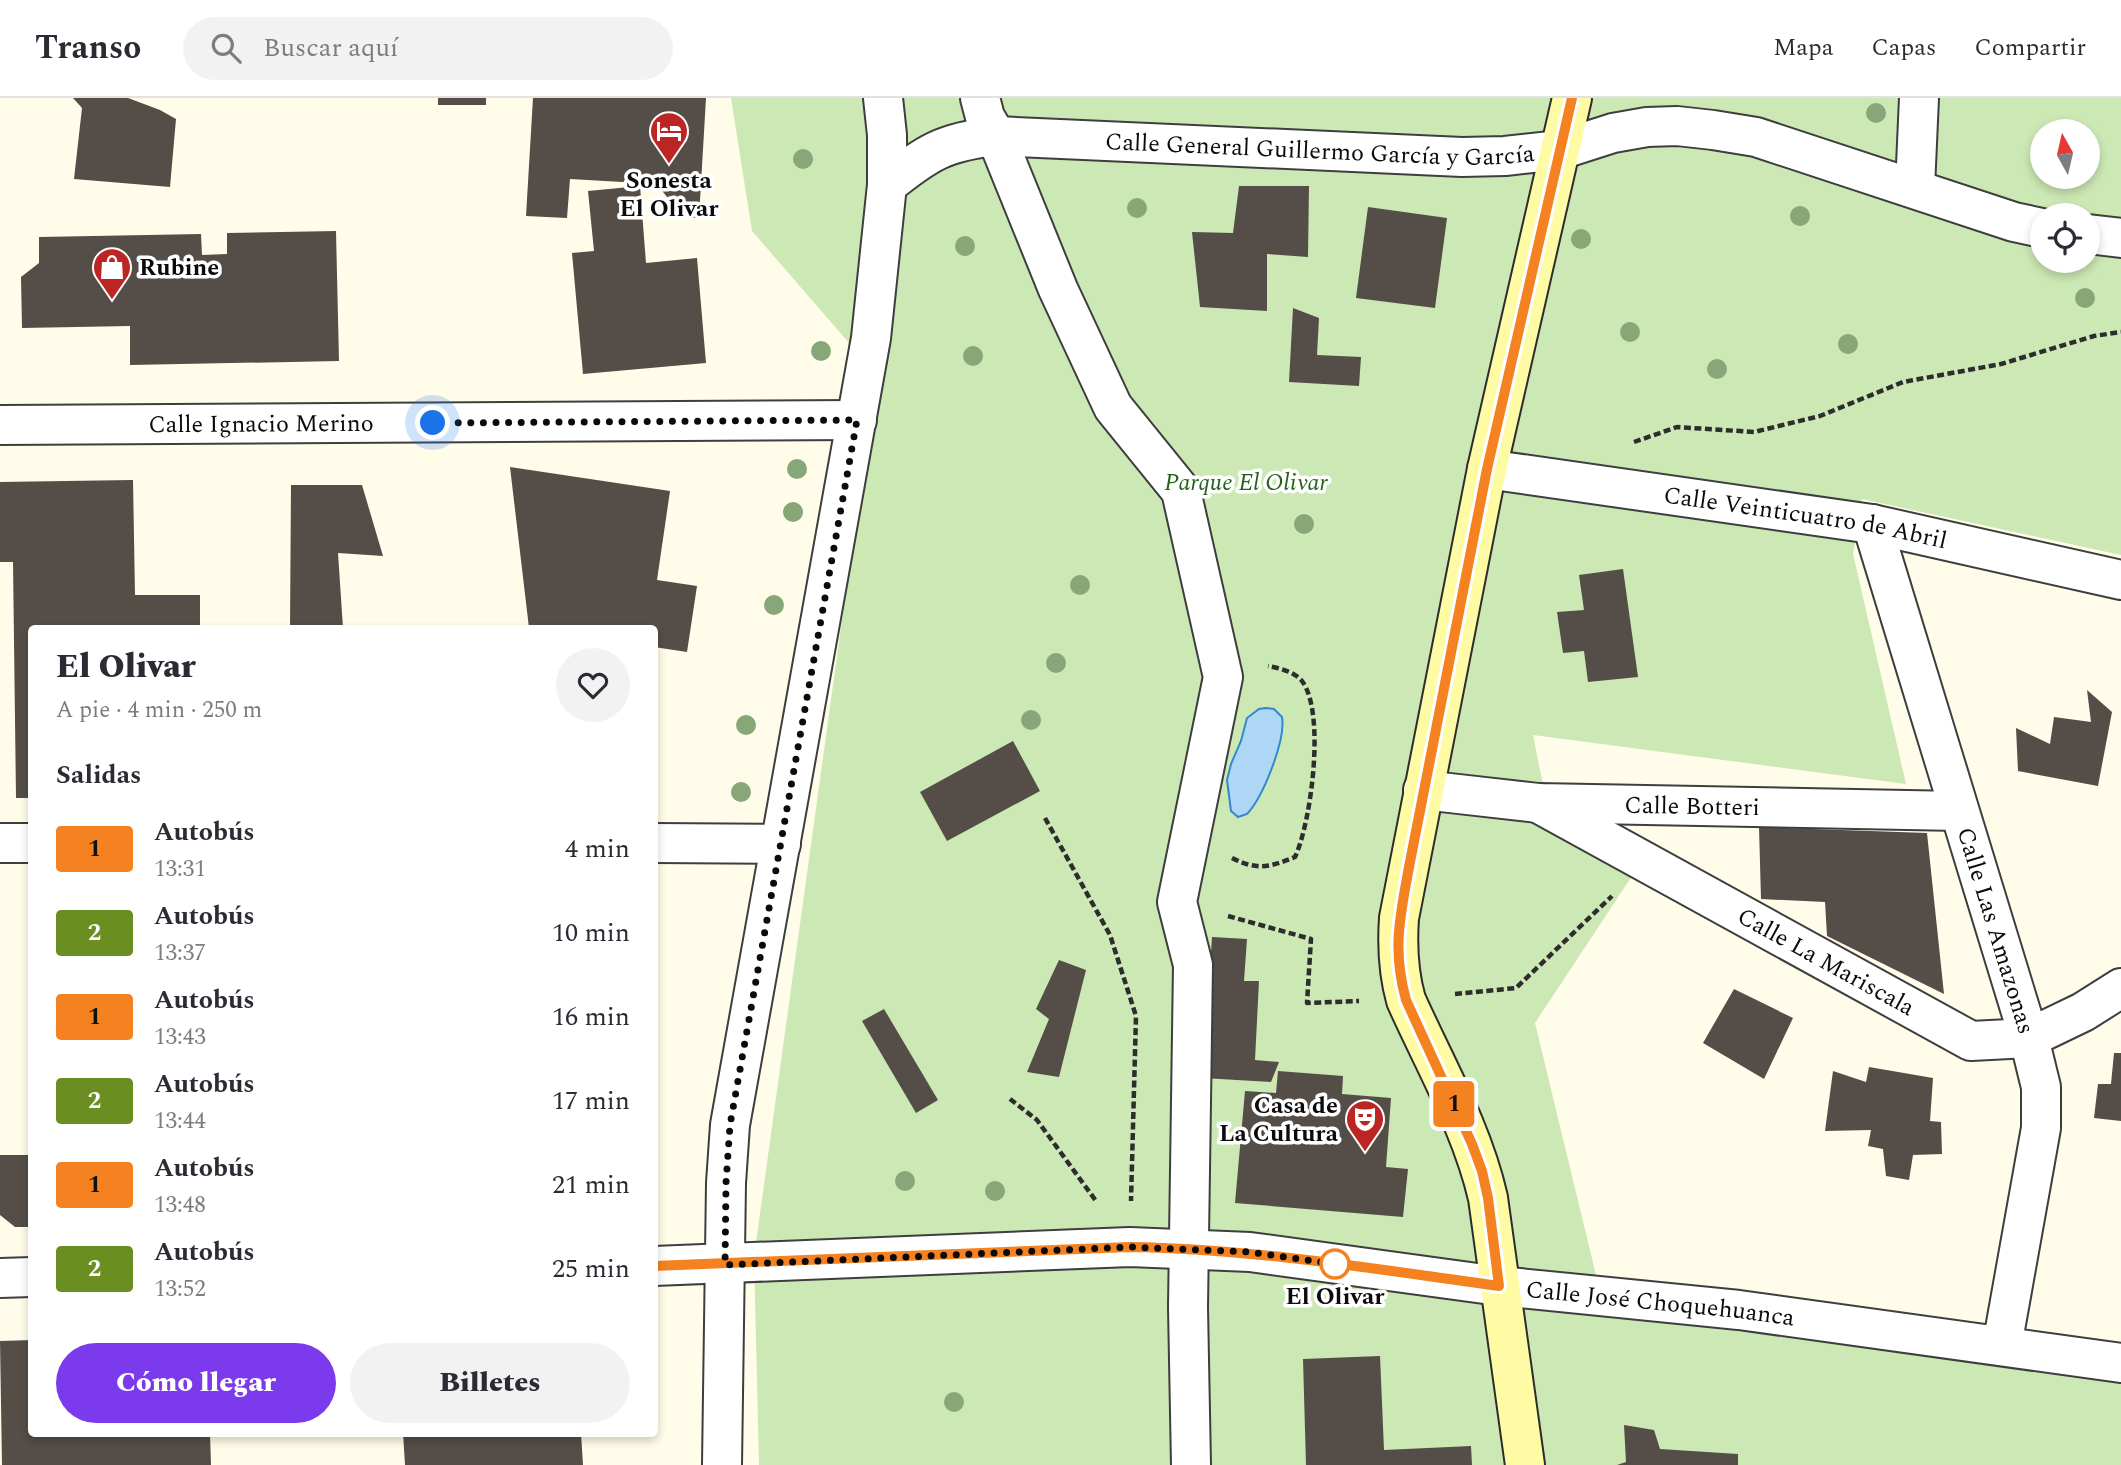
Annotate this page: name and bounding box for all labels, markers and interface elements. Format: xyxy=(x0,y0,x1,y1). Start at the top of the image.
search box xyxy=(183,17,673,80)
text: Transo xyxy=(35,23,141,73)
text: Buscar aquí xyxy=(263,28,398,68)
icon: search xyxy=(207,29,245,67)
text: Mapa xyxy=(1773,30,1833,66)
text: Capas xyxy=(1871,30,1936,66)
text: Compartir xyxy=(1974,30,2086,66)
hotel icon: Sonesta El Olivar xyxy=(648,110,690,165)
north arrow xyxy=(2030,119,2100,189)
map controls xyxy=(2030,119,2100,273)
street label: Calle General Guillermo García y García xyxy=(1104,124,1537,176)
place label: Sonesta El Olivar xyxy=(619,163,719,227)
button: locate xyxy=(2030,203,2100,273)
shop icon: Rubine xyxy=(91,246,133,301)
place label: Rubine xyxy=(139,250,219,286)
your location xyxy=(415,405,450,440)
street label: Calle Ignacio Merino xyxy=(148,406,374,443)
park label: Parque El Olivar xyxy=(1164,465,1328,501)
street label: Calle Veinticuatro de Abril xyxy=(1661,477,1950,559)
text: El Olivar xyxy=(56,642,195,692)
button: heart xyxy=(556,648,630,722)
text: A pie · 4 min · 250 m xyxy=(56,693,262,728)
text: Salidas xyxy=(56,755,141,795)
street label: Calle Botteri xyxy=(1624,788,1760,826)
text: Autobús xyxy=(154,812,255,852)
street label: Calle Las Amazonas xyxy=(1947,823,2044,1039)
text: 4 min xyxy=(565,829,630,869)
text: 1 xyxy=(88,831,101,867)
text: 13:31 xyxy=(154,852,206,887)
text: Autobús xyxy=(154,896,255,936)
street label: Calle La Mariscala xyxy=(1730,899,1921,1026)
text: 10 min xyxy=(552,913,630,953)
text: 2 xyxy=(88,915,101,951)
text: 13:37 xyxy=(154,936,206,971)
text: Autobús xyxy=(154,980,255,1020)
text: 16 min xyxy=(552,997,630,1037)
text: 1 xyxy=(88,999,101,1035)
text: 13:43 xyxy=(154,1020,206,1055)
text: Autobús xyxy=(154,1064,255,1104)
text: 17 min xyxy=(552,1081,630,1121)
line badge: 1 xyxy=(1431,1081,1477,1127)
text: 2 xyxy=(88,1083,101,1119)
text: 1 xyxy=(1447,1086,1461,1122)
place label: Casa de La Cultura xyxy=(1219,1088,1339,1152)
theatre icon: Casa de La Cultura xyxy=(1344,1098,1386,1153)
text: 13:44 xyxy=(154,1104,206,1139)
text: Autobús xyxy=(154,1148,255,1188)
text: 21 min xyxy=(552,1165,630,1205)
text: 1 xyxy=(88,1167,101,1203)
text: 13:48 xyxy=(154,1188,206,1223)
text: Autobús xyxy=(154,1232,255,1272)
text: 25 min xyxy=(552,1249,630,1289)
marker: El Olivar xyxy=(1320,1249,1350,1279)
text: 2 xyxy=(88,1251,101,1287)
text: 13:52 xyxy=(154,1272,206,1307)
street label: Calle José Choquehuanca xyxy=(1524,1272,1797,1337)
place label: El Olivar xyxy=(1285,1279,1385,1315)
button: Cómo llegar xyxy=(56,1343,336,1423)
button: Billetes xyxy=(350,1343,630,1423)

